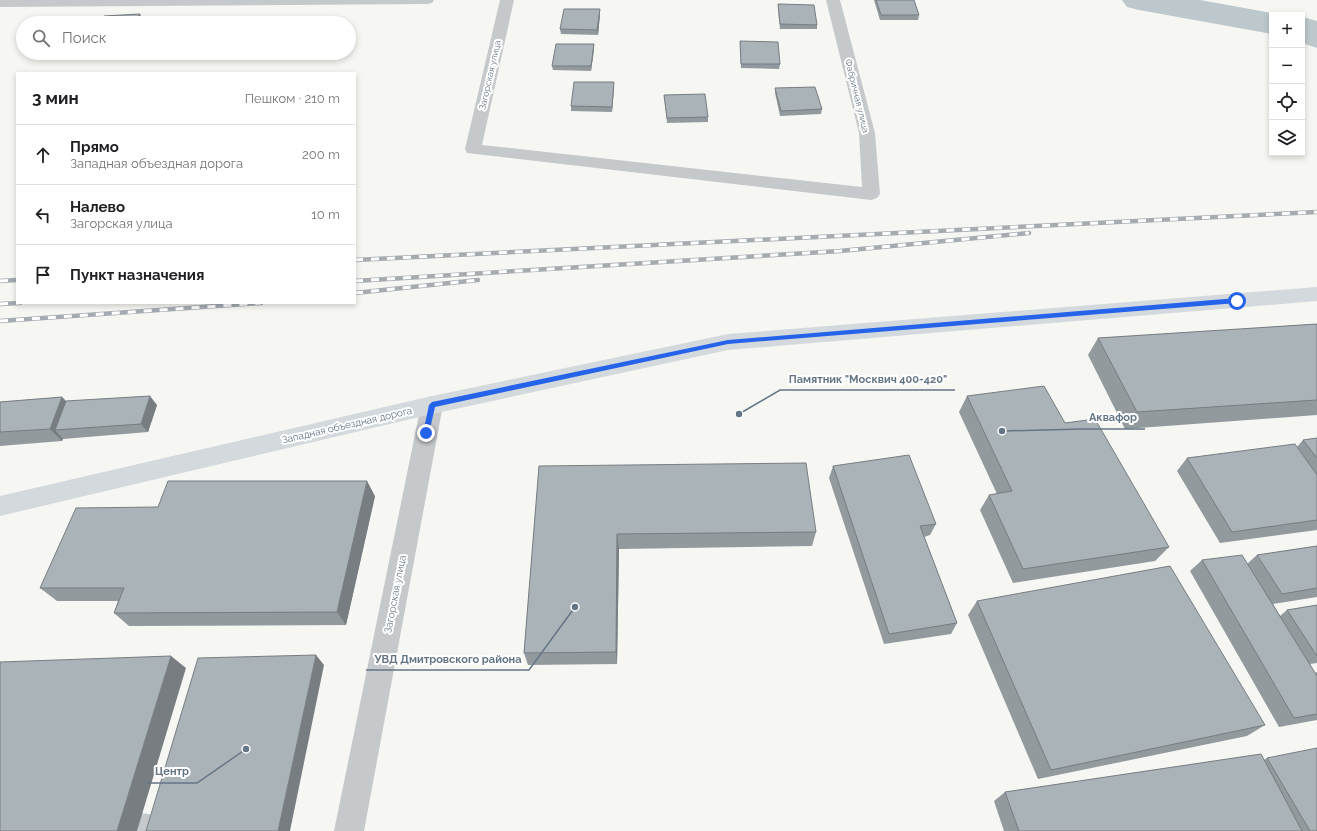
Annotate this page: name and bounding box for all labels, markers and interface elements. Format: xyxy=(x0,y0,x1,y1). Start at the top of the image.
map controls xyxy=(1269,12,1305,156)
button: + xyxy=(1269,12,1305,48)
search box xyxy=(16,16,356,60)
icon: search xyxy=(30,27,52,49)
text: Поиск xyxy=(62,29,107,47)
street label: Загорская улица xyxy=(477,39,503,111)
button: − xyxy=(1269,48,1305,84)
street label: Фабричная улица xyxy=(843,58,871,134)
button: locate xyxy=(1269,84,1305,120)
text: 3 мин xyxy=(32,88,79,108)
text: Пешком · 210 m xyxy=(245,91,340,106)
button: layers xyxy=(1269,120,1305,156)
text: Прямо xyxy=(70,138,119,156)
icon: ahead xyxy=(32,144,54,166)
text: 200 m xyxy=(302,147,340,162)
text: Западная объездная дорога xyxy=(70,156,243,171)
text: Налево xyxy=(70,198,125,216)
icon: left xyxy=(32,204,54,226)
text: 10 m xyxy=(311,207,340,222)
text: Загорская улица xyxy=(70,216,173,231)
icon: arrive xyxy=(32,264,54,286)
text: Пункт назначения xyxy=(70,266,204,284)
route start xyxy=(1228,292,1246,310)
callout: Памятник "Москвич 400-420" xyxy=(780,367,955,390)
text: Памятник "Москвич 400-420" xyxy=(789,373,947,386)
street label: Западная объездная дорога xyxy=(281,405,413,445)
callout: Аквафор xyxy=(1081,406,1145,429)
text: Аквафор xyxy=(1089,411,1137,424)
route end xyxy=(417,424,435,442)
street label: Загорская улица xyxy=(382,554,408,634)
callout: УВД Дмитровского района xyxy=(366,647,529,670)
text: УВД Дмитровского района xyxy=(373,653,522,666)
callout: Центр xyxy=(147,760,197,783)
text: Центр xyxy=(155,765,189,778)

